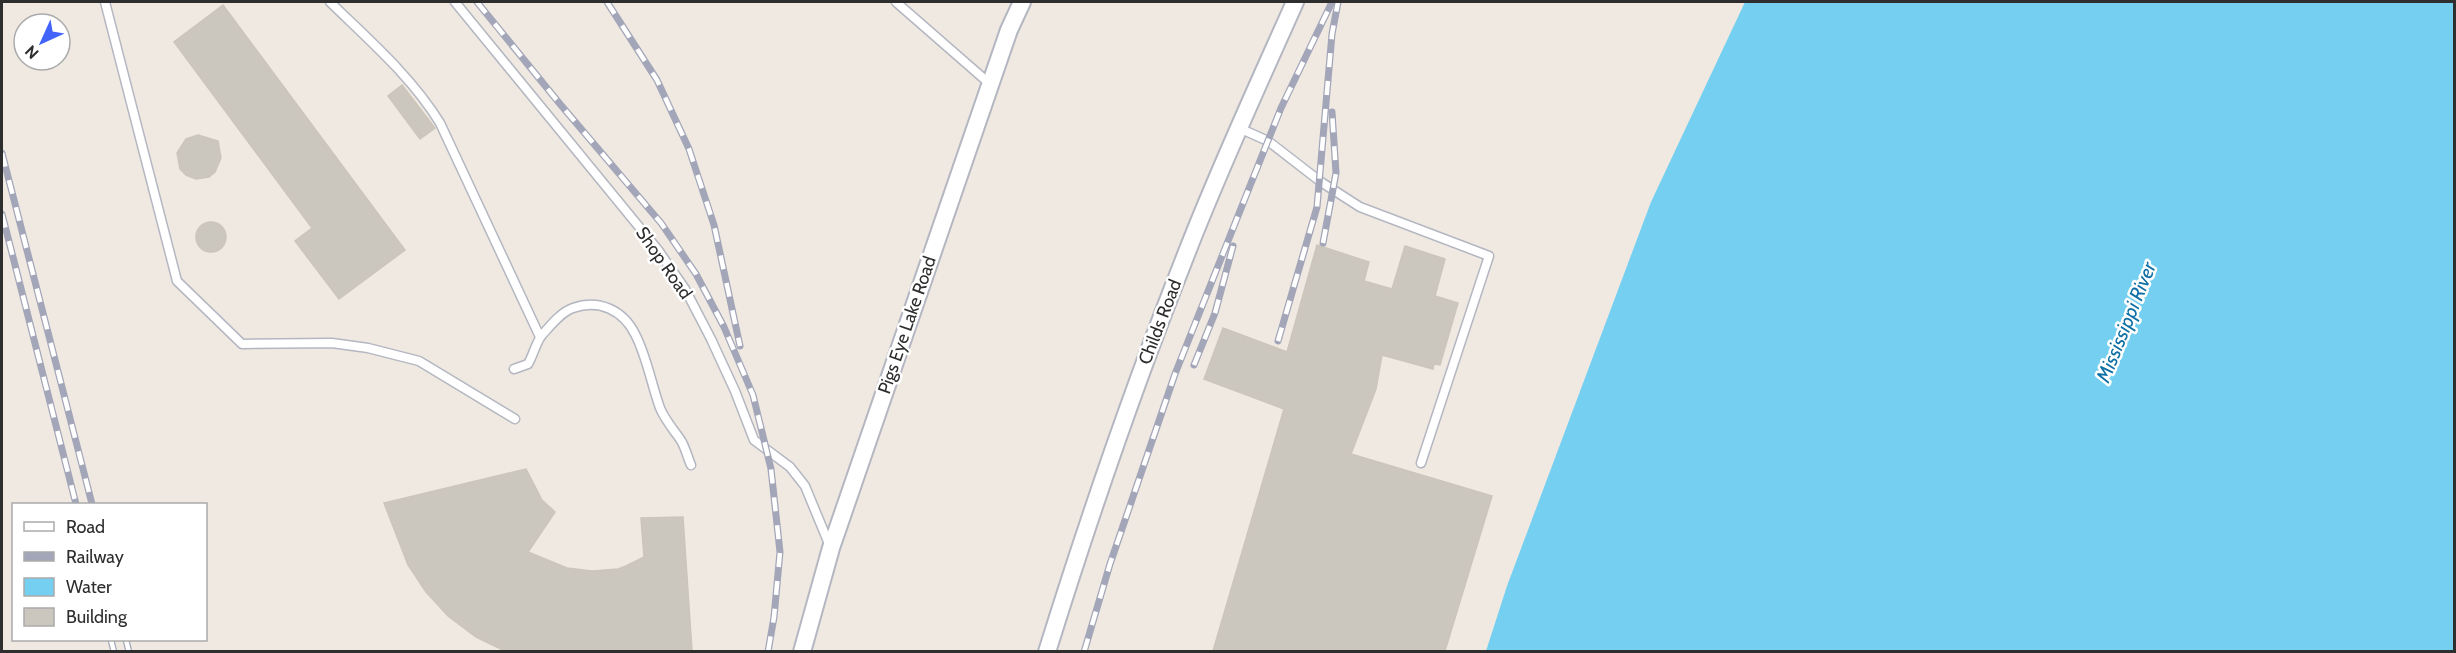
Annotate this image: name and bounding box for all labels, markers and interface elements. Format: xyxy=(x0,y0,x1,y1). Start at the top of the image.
north arrow xyxy=(12,12,72,72)
text: N xyxy=(21,42,42,63)
street label: Shop Road xyxy=(631,223,697,303)
street label: Pigs Eye Lake Road xyxy=(873,253,941,397)
water label: Mississippi River xyxy=(2091,258,2161,387)
street label: Childs Road xyxy=(1134,276,1186,368)
legend xyxy=(12,503,207,641)
text: Road xyxy=(66,516,105,538)
text: Railway xyxy=(66,546,124,568)
text: Water xyxy=(66,576,112,598)
text: Building xyxy=(66,606,128,628)

